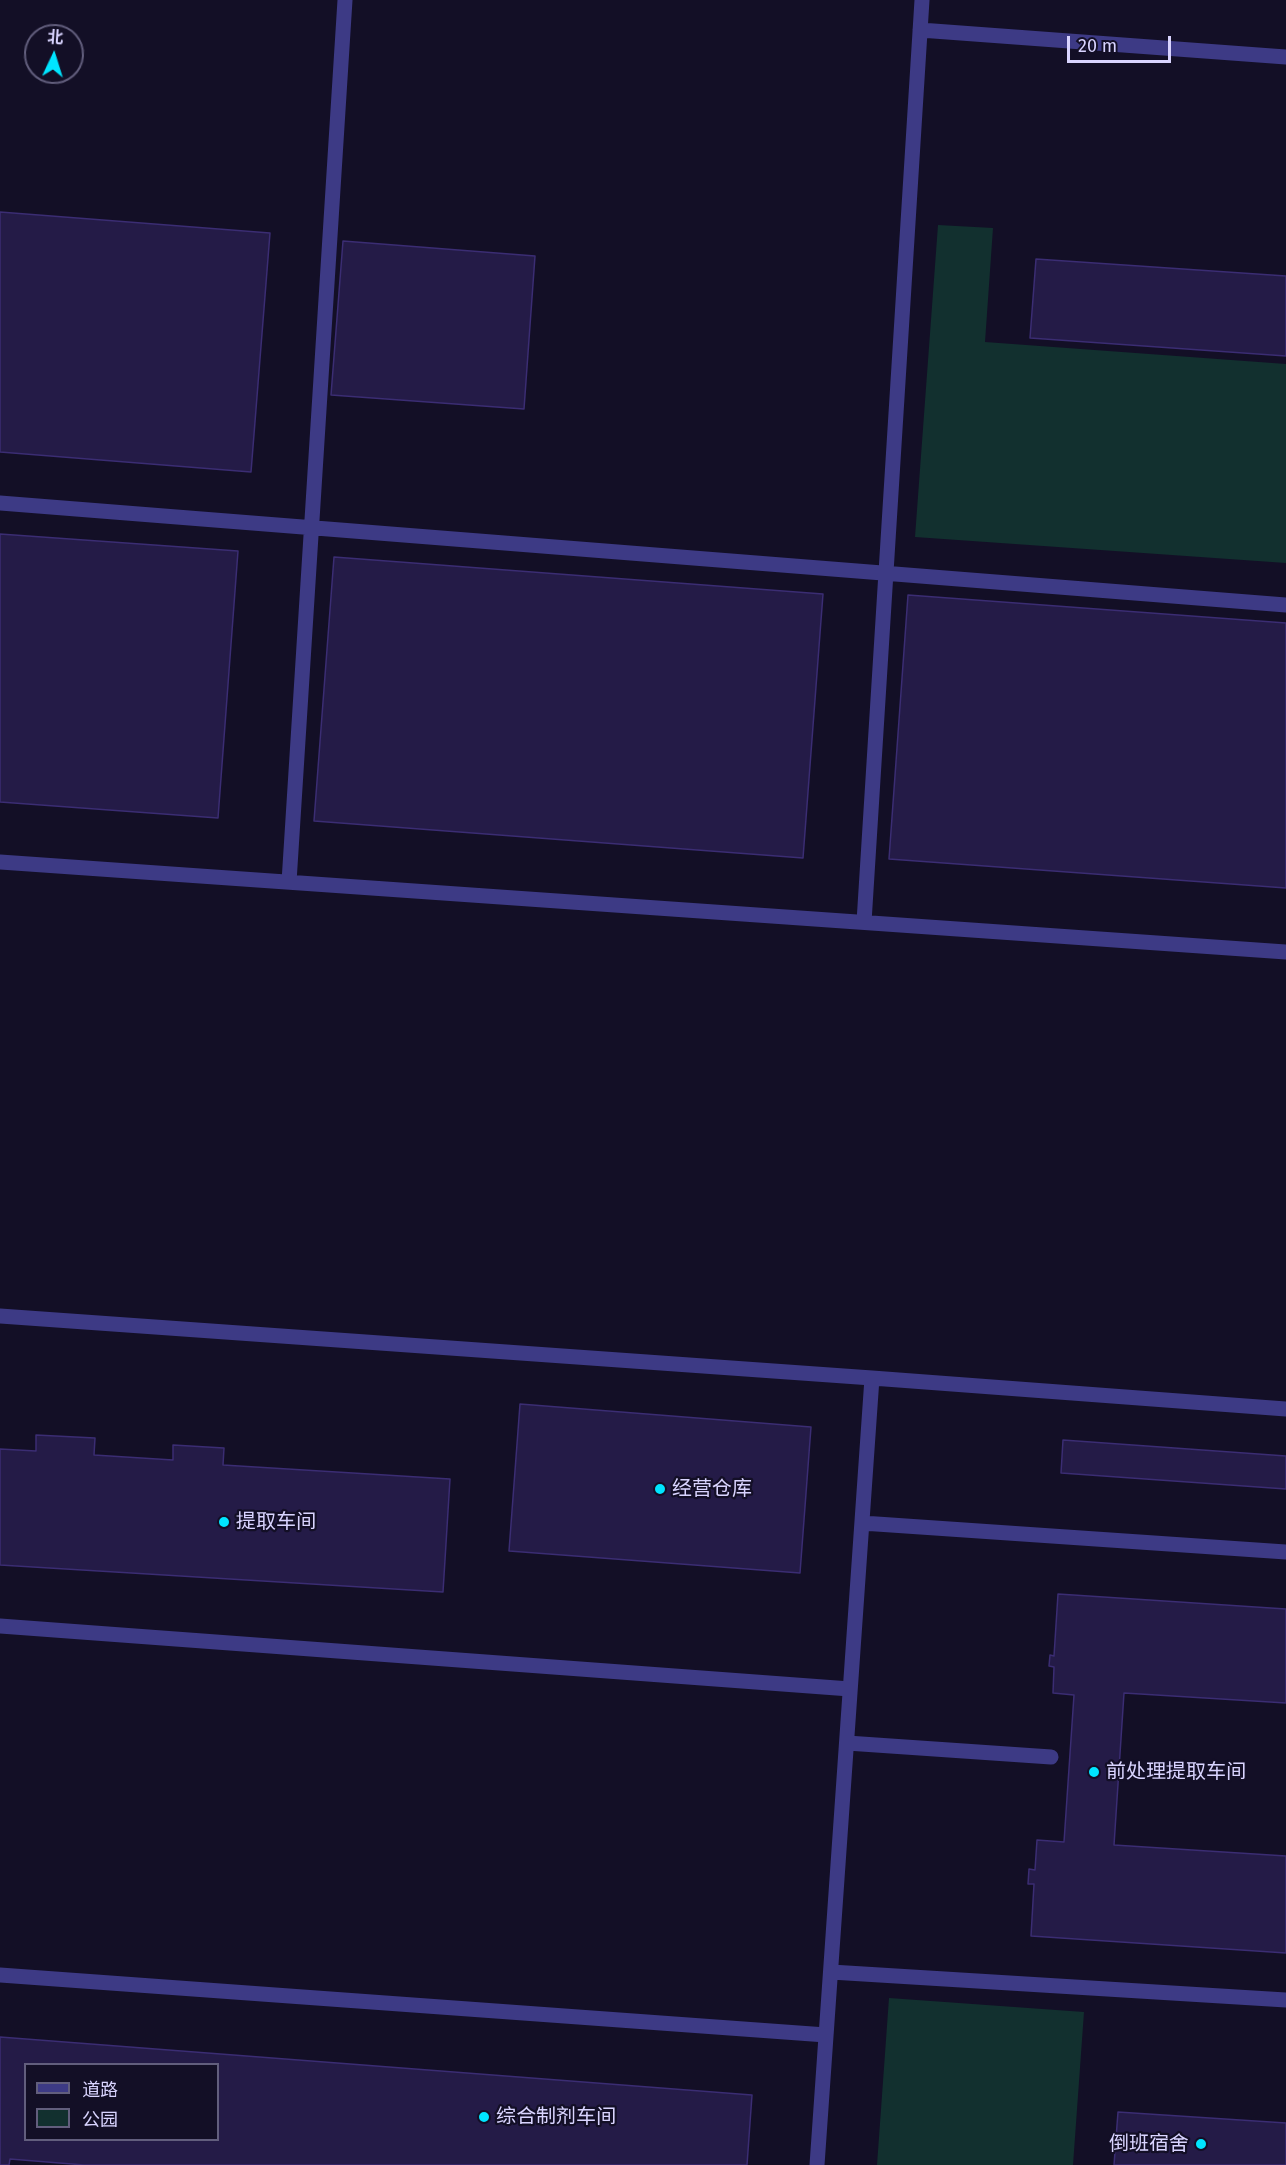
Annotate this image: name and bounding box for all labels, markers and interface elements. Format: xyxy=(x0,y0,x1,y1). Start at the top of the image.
north arrow xyxy=(24,24,84,84)
scale bar xyxy=(1070,24,1174,62)
text: 北 xyxy=(46,28,64,48)
text: 20 m xyxy=(1078,35,1117,57)
place label: 经营仓库 xyxy=(672,1477,752,1501)
marker: 经营仓库 xyxy=(653,1482,667,1496)
place label: 提取车间 xyxy=(236,1510,316,1534)
marker: 提取车间 xyxy=(217,1515,231,1529)
place label: 前处理提取车间 xyxy=(1106,1760,1246,1784)
marker: 前处理提取车间 xyxy=(1087,1765,1101,1779)
legend xyxy=(24,2063,219,2141)
text: 道路 xyxy=(82,2079,118,2101)
place label: 综合制剂车间 xyxy=(496,2105,616,2129)
text: 公园 xyxy=(82,2109,118,2131)
marker: 综合制剂车间 xyxy=(477,2110,491,2124)
place label: 倒班宿舍 xyxy=(1109,2132,1189,2156)
marker: 倒班宿舍 xyxy=(1194,2137,1208,2151)

